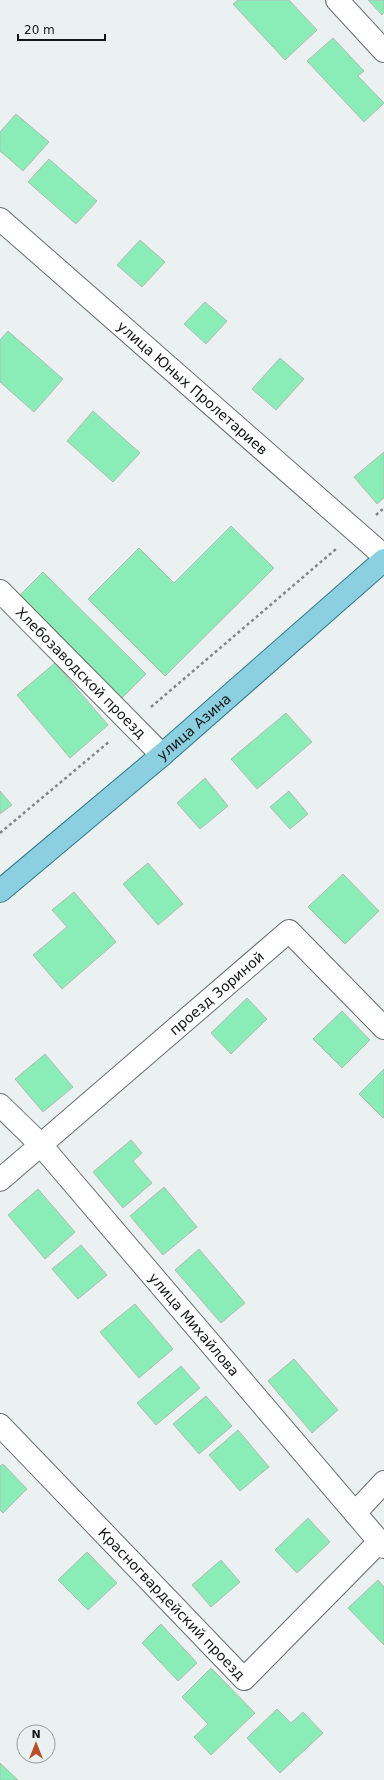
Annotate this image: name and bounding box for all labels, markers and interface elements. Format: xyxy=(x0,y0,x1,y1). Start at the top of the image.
scale bar xyxy=(18,16,105,42)
text: 20 m xyxy=(24,23,55,37)
street label: улица Юных Пролетариев xyxy=(114,318,271,458)
street label: Хлебозаводской проезд xyxy=(13,604,149,742)
street label: улица Азина xyxy=(154,690,234,764)
street label: проезд Зориной xyxy=(166,948,267,1038)
street label: улица Михайлова xyxy=(145,1270,242,1379)
street label: Красногвардейский проезд xyxy=(95,1525,248,1683)
north arrow xyxy=(16,1724,56,1764)
text: N xyxy=(31,1728,41,1741)

